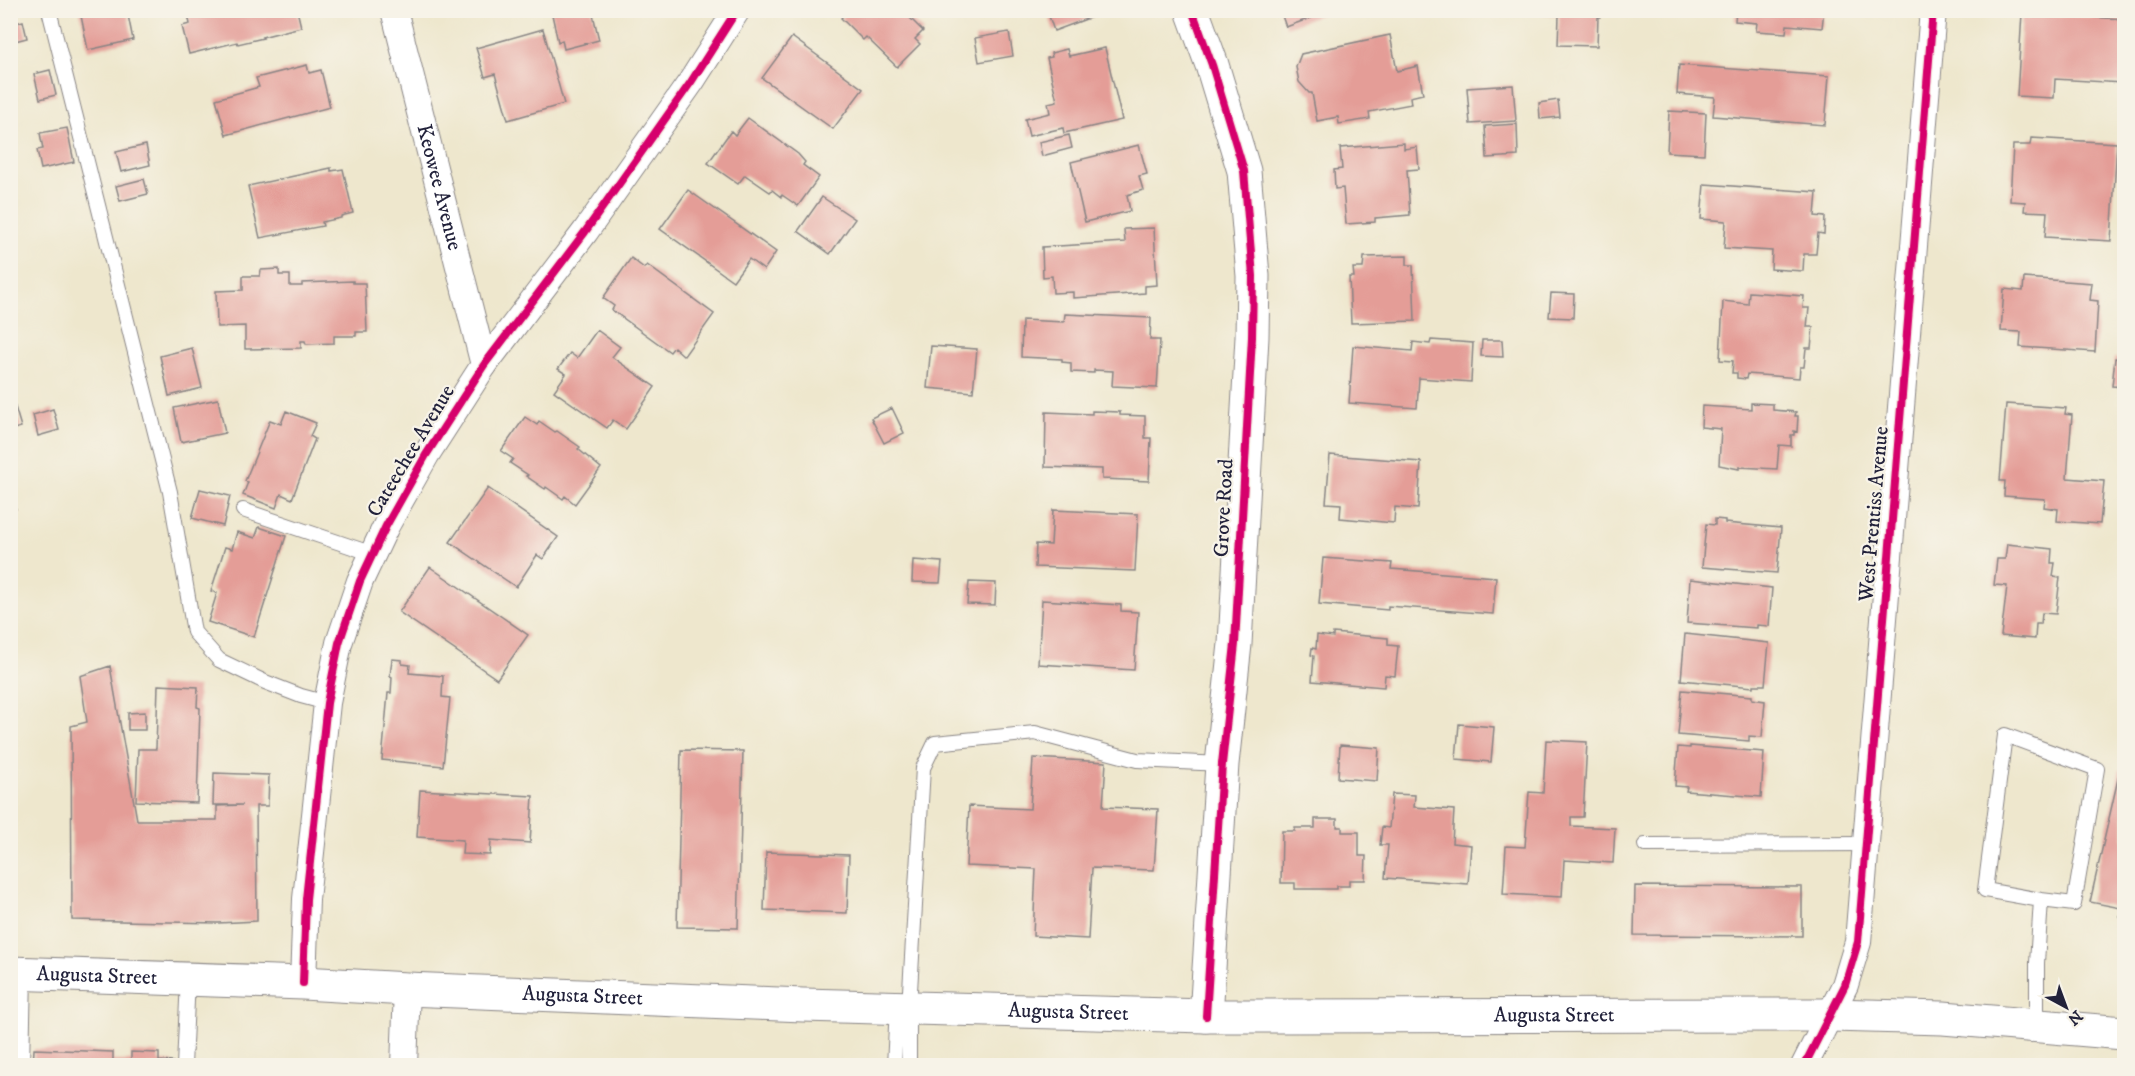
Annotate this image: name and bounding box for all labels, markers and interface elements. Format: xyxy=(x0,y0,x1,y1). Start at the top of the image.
street label: Keowee Avenue xyxy=(410,121,468,254)
street label: Cateechee Avenue xyxy=(361,380,461,522)
street label: West Prentiss Avenue xyxy=(1853,425,1895,604)
street label: Grove Road xyxy=(1208,458,1240,558)
street label: Augusta Street xyxy=(36,961,158,991)
north arrow xyxy=(2036,977,2096,1037)
street label: Augusta Street xyxy=(522,981,644,1012)
street label: Augusta Street xyxy=(1007,998,1129,1027)
street label: Augusta Street xyxy=(1494,1002,1615,1029)
text: N xyxy=(2064,1006,2087,1029)

